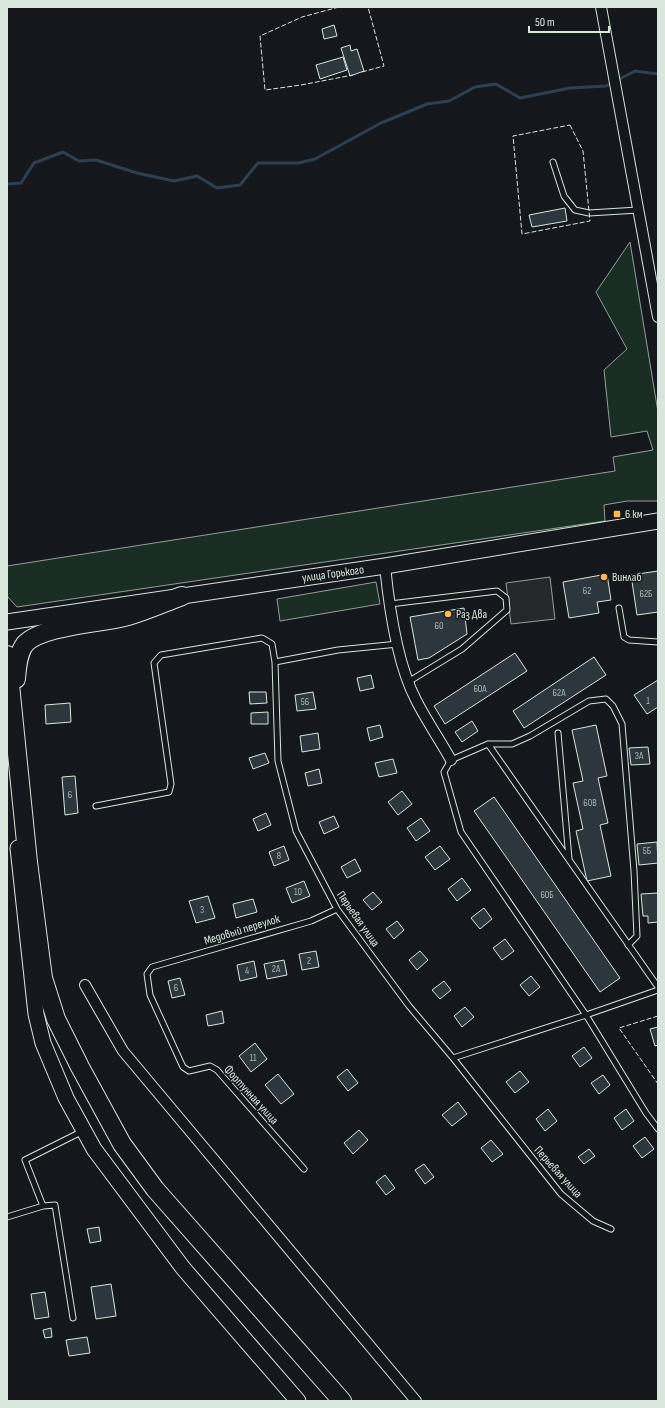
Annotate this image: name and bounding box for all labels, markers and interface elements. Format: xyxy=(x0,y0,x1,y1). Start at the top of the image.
scale bar xyxy=(529,8,609,34)
text: 50 m xyxy=(535,15,555,30)
place label: 6 км xyxy=(625,507,643,522)
marker: 6 км xyxy=(612,509,622,519)
street label: улица Горького xyxy=(301,562,365,586)
place label: Винлаб xyxy=(612,570,641,585)
marker: Винлаб xyxy=(599,572,609,582)
house number: 62 xyxy=(583,585,591,597)
house number: 62Б xyxy=(640,588,653,600)
place label: Раз Два xyxy=(456,607,487,622)
marker: Раз Два xyxy=(443,609,453,619)
house number: 60 xyxy=(435,620,443,632)
house number: 60А xyxy=(473,683,487,695)
house number: 62А xyxy=(553,687,566,699)
house number: 1 xyxy=(646,695,650,707)
house number: 56 xyxy=(301,696,309,708)
house number: 3А xyxy=(635,750,644,762)
house number: 6 xyxy=(68,789,72,801)
house number: 60В xyxy=(583,797,597,809)
house number: 5Б xyxy=(643,845,652,857)
house number: 8 xyxy=(277,850,281,862)
house number: 10 xyxy=(294,886,302,898)
street label: Перьевая улица xyxy=(333,888,383,950)
house number: 60Б xyxy=(540,889,554,901)
house number: 3 xyxy=(200,904,204,916)
street label: Медовый переулок xyxy=(202,911,282,949)
house number: 2 xyxy=(307,955,311,967)
house number: 2А xyxy=(272,963,281,975)
house number: 4 xyxy=(245,965,249,977)
house number: 6 xyxy=(174,982,178,994)
house number: 11 xyxy=(250,1052,257,1064)
street label: Фортунная улица xyxy=(220,1062,282,1128)
street label: Перьевая улица xyxy=(531,1143,586,1201)

